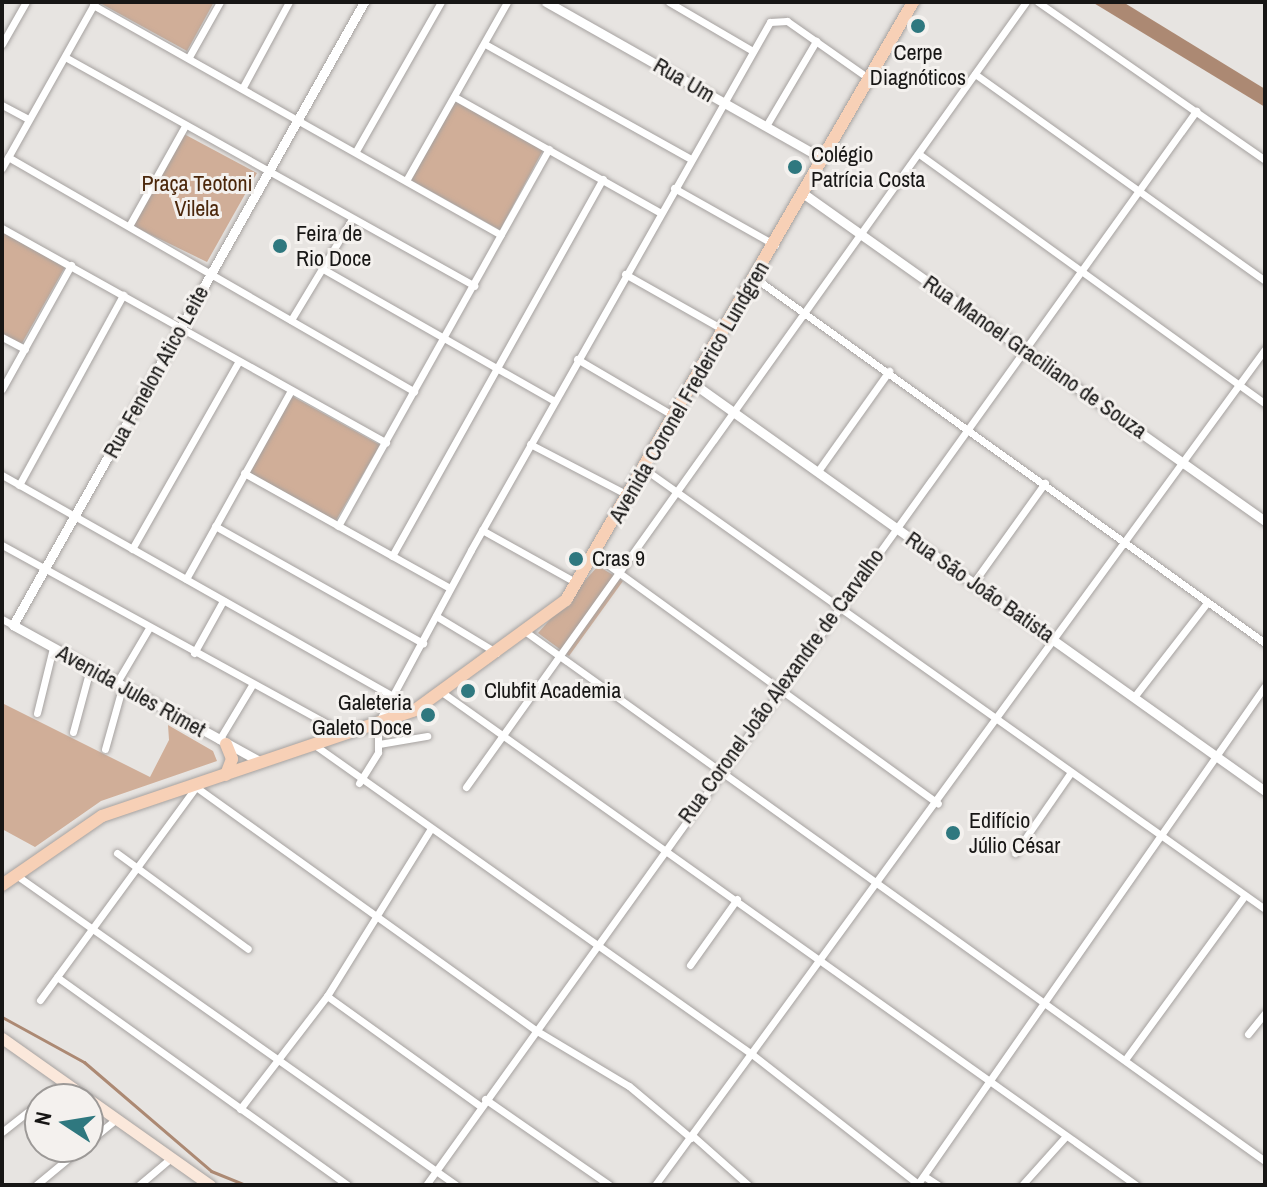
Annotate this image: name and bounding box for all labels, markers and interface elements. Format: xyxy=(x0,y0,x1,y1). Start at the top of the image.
marker: Cerpe Diagnóticos xyxy=(909,17,927,35)
place label: Cerpe Diagnóticos xyxy=(870,39,966,90)
street label: Rua Um xyxy=(649,52,719,108)
place label: Colégio Patrícia Costa xyxy=(811,141,925,192)
marker: Colégio Patrícia Costa xyxy=(786,158,804,176)
park label: Praça Teotoni Vilela xyxy=(141,170,253,222)
place label: Feira de Rio Doce xyxy=(296,220,371,272)
marker: Feira de Rio Doce xyxy=(271,237,289,255)
street label: Avenida Coronel Frederico Lundgren xyxy=(603,257,775,527)
street label: Rua Manoel Graciliano de Souza xyxy=(918,270,1152,444)
street label: Rua Fenelon Atico Leite xyxy=(98,281,214,463)
street label: Rua São João Batista xyxy=(901,526,1059,648)
street label: Rua Coronel João Alexandre de Carvalho xyxy=(672,543,890,829)
place label: Cras 9 xyxy=(592,546,645,572)
marker: Cras 9 xyxy=(567,550,585,568)
street label: Avenida Jules Rimet xyxy=(52,639,210,743)
place label: Clubfit Academia xyxy=(484,678,622,704)
marker: Clubfit Academia xyxy=(459,682,477,700)
place label: Galeteria Galeto Doce xyxy=(312,689,412,740)
marker: Galeteria Galeto Doce xyxy=(419,706,437,724)
place label: Edifício Júlio César xyxy=(969,807,1060,858)
marker: Edifício Júlio César xyxy=(944,824,962,842)
north arrow xyxy=(24,1083,104,1163)
text: N xyxy=(26,1109,59,1128)

